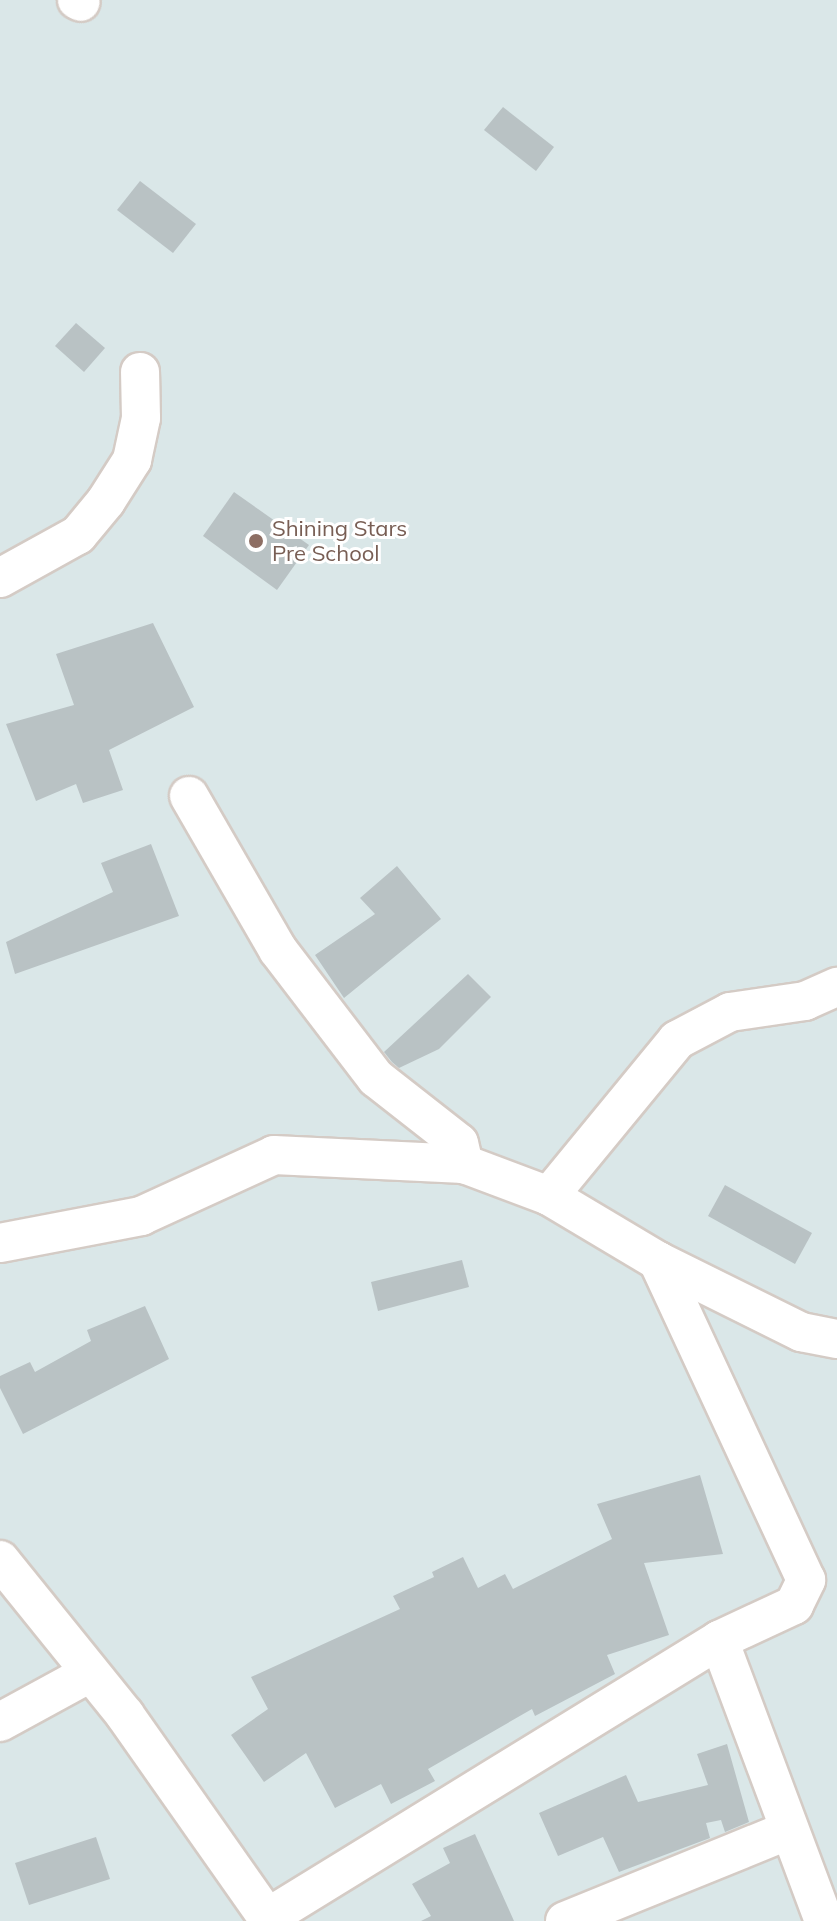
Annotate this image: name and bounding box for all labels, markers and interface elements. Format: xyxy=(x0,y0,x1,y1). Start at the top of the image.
place label: Shining Stars Pre School xyxy=(272,515,407,566)
marker: Shining Stars Pre School xyxy=(247,532,265,550)

